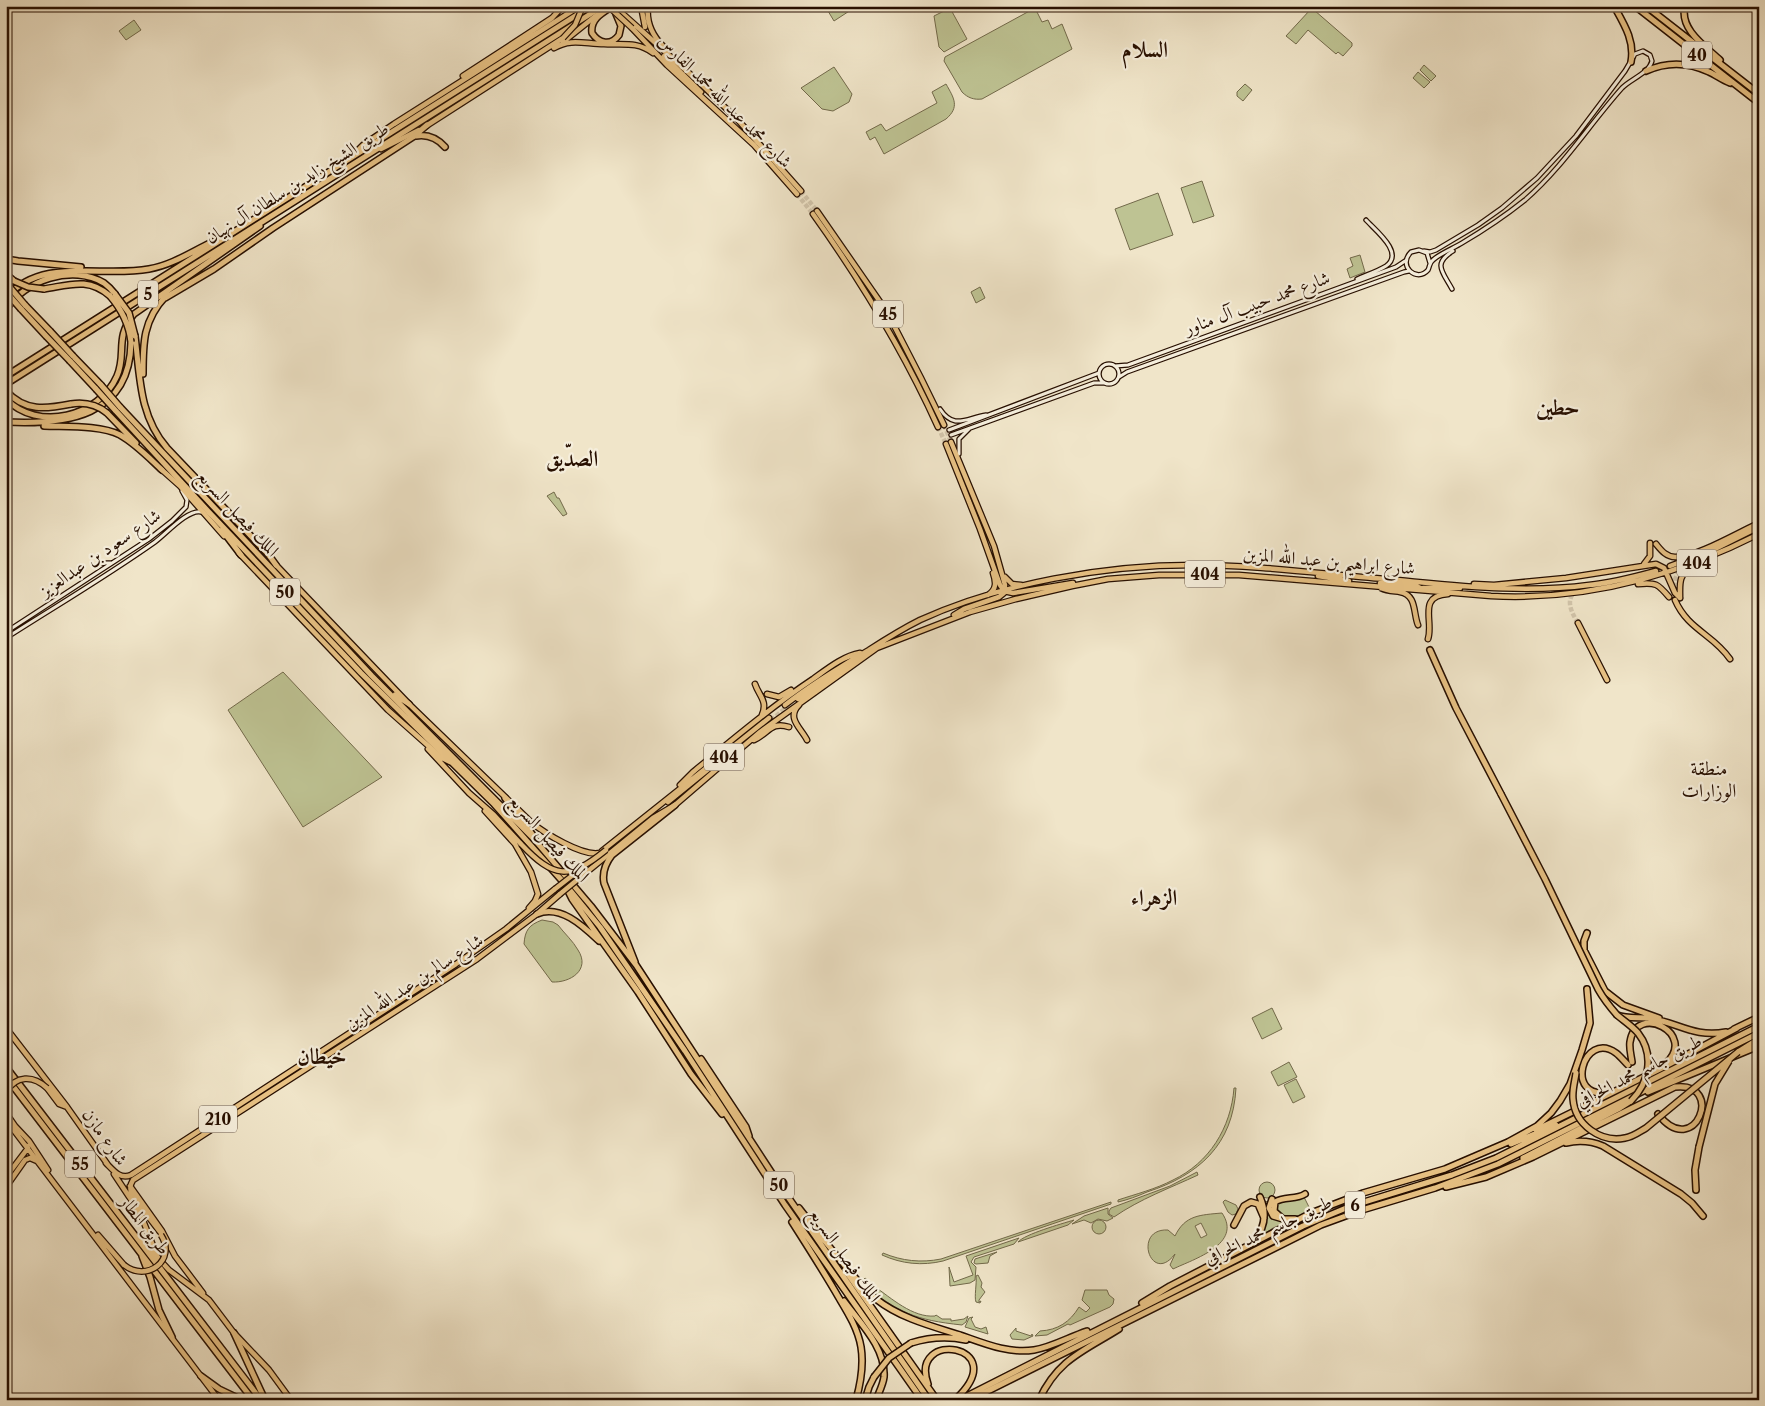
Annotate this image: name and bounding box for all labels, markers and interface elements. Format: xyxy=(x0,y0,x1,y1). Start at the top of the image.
street label: شارع محمد عبد الله محمد الفارس xyxy=(651,27,799,175)
district label: السلام xyxy=(1122,36,1168,69)
road number: 40 xyxy=(1682,42,1712,68)
street label: طريق الشيخ زايد بن سلطان آل نهيان xyxy=(201,117,396,253)
street label: شارع محمد حبيب آل مناور xyxy=(1179,266,1334,344)
road number: 5 xyxy=(138,280,158,308)
road number: 45 xyxy=(873,300,903,328)
district label: حطين xyxy=(1536,394,1580,421)
district label: الصدّيق xyxy=(546,443,598,472)
street label: الملك فيصل السريع xyxy=(189,465,284,564)
street label: شارع سعود بن عبدالعزيز xyxy=(34,504,167,606)
street label: شارع ابراهيم بن عبد الله المزين xyxy=(1241,540,1416,586)
road number: 404 xyxy=(1677,550,1717,576)
road number: 404 xyxy=(1185,560,1225,588)
road number: 50 xyxy=(270,578,300,606)
road number: 404 xyxy=(704,744,744,770)
district label: منطقة الوزارات xyxy=(1681,757,1737,803)
street label: الملك فيصل السريع xyxy=(500,789,594,890)
district label: الزهراء xyxy=(1131,884,1177,912)
street label: شارع سالم بن عبد الله المزين xyxy=(339,927,490,1039)
street label: طريق جاسم محمد الخرافي xyxy=(1572,1030,1709,1118)
district label: خيطان xyxy=(297,1043,347,1070)
street label: شارع مازن xyxy=(74,1104,133,1172)
road number: 210 xyxy=(199,1106,237,1132)
road number: 55 xyxy=(65,1150,95,1178)
road number: 50 xyxy=(764,1172,794,1198)
street label: طريق المطار xyxy=(113,1189,175,1260)
street label: طريق جاسم محمد الخرافي xyxy=(1201,1191,1338,1276)
road number: 6 xyxy=(1345,1192,1365,1218)
street label: الملك فيصل السريع xyxy=(800,1203,886,1310)

